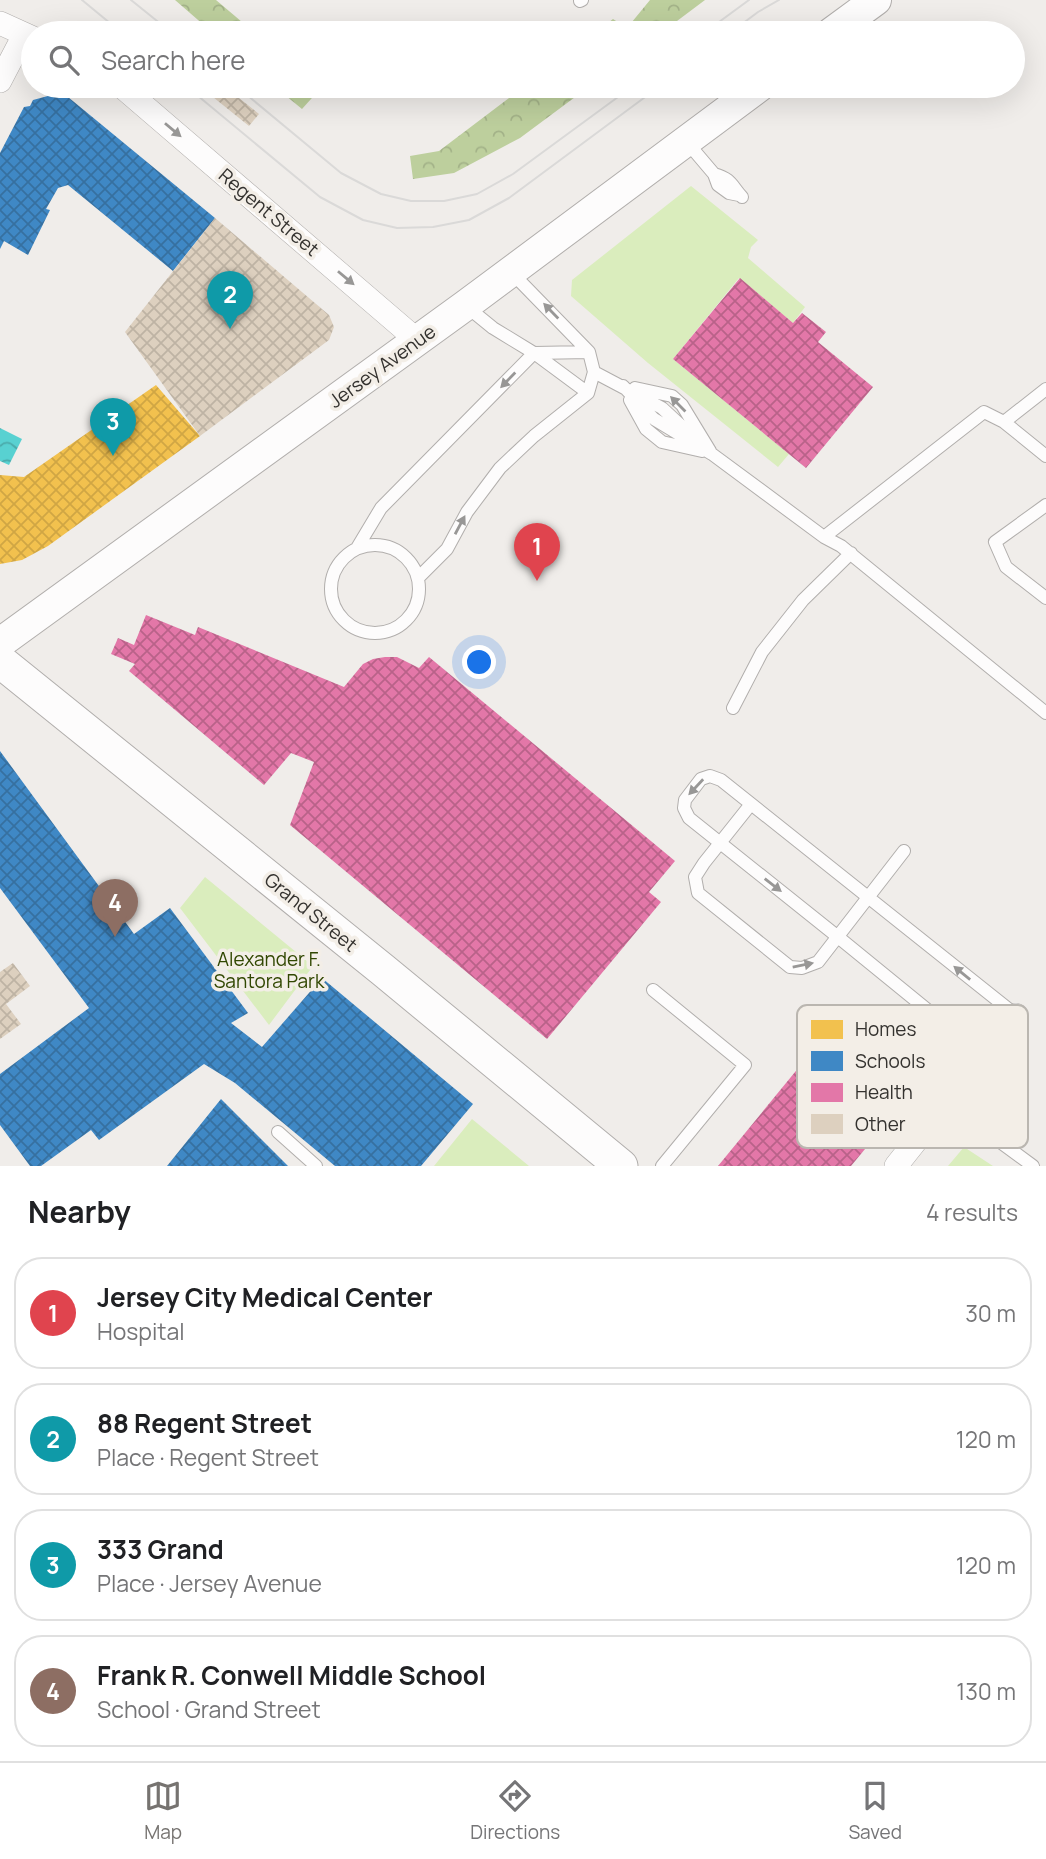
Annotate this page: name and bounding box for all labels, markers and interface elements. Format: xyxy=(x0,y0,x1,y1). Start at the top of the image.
search box xyxy=(21,21,1025,98)
icon: search xyxy=(45,41,83,79)
text: Search here xyxy=(101,42,246,78)
one-way arrow xyxy=(164,122,182,138)
street label: Regent Street xyxy=(213,162,325,262)
one-way arrow xyxy=(337,270,355,286)
pin: 2 xyxy=(207,271,253,329)
one-way arrow xyxy=(543,303,559,319)
street label: Jersey Avenue xyxy=(323,318,441,414)
one-way arrow xyxy=(500,372,516,388)
one-way arrow xyxy=(670,396,687,413)
pin: 3 xyxy=(90,398,136,456)
one-way arrow xyxy=(454,515,466,535)
pin: 1 xyxy=(514,523,560,581)
your location xyxy=(462,645,496,679)
one-way arrow xyxy=(688,778,704,796)
street label: Grand Street xyxy=(259,866,363,958)
one-way arrow xyxy=(764,878,782,893)
pin: 4 xyxy=(92,879,138,937)
park label: Alexander F. Santora Park xyxy=(214,946,325,994)
one-way arrow xyxy=(792,960,814,971)
one-way arrow xyxy=(954,965,972,980)
legend xyxy=(797,1005,1028,1148)
text: Homes xyxy=(855,1016,916,1042)
text: Schools xyxy=(855,1048,925,1074)
text: Health xyxy=(855,1079,913,1105)
text: Other xyxy=(855,1111,906,1137)
text: Nearby xyxy=(28,1191,131,1232)
text: 4 results xyxy=(926,1196,1018,1228)
text: Jersey City Medical Center xyxy=(97,1279,433,1315)
text: 1 xyxy=(48,1297,58,1329)
text: 30 m xyxy=(965,1297,1016,1329)
text: Hospital xyxy=(97,1315,185,1347)
text: 88 Regent Street xyxy=(97,1405,312,1441)
text: 2 xyxy=(46,1423,60,1455)
text: 120 m xyxy=(956,1423,1016,1455)
text: Place · Regent Street xyxy=(97,1441,319,1473)
text: 333 Grand xyxy=(97,1531,224,1567)
text: 3 xyxy=(46,1549,60,1581)
text: 120 m xyxy=(956,1549,1016,1581)
text: Place · Jersey Avenue xyxy=(97,1567,322,1599)
text: Frank R. Conwell Middle School xyxy=(97,1657,486,1693)
text: 4 xyxy=(46,1675,60,1707)
text: 130 m xyxy=(956,1675,1016,1707)
text: School · Grand Street xyxy=(97,1693,321,1725)
tab: Map xyxy=(144,1777,182,1845)
tab: Directions xyxy=(470,1777,560,1845)
tab: Saved xyxy=(848,1777,902,1845)

